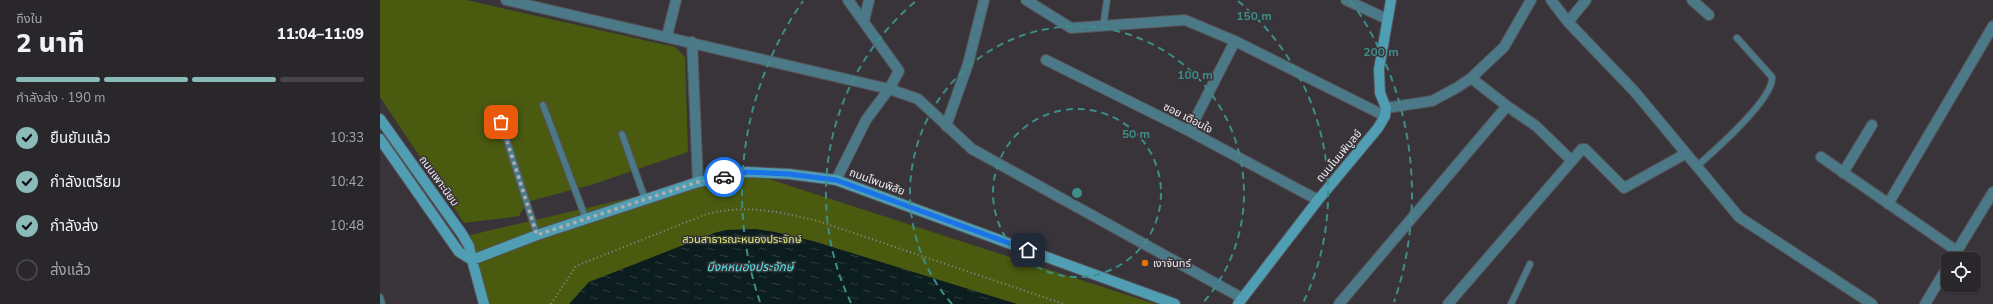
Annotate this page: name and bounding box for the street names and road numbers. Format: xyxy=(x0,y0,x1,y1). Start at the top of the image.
street label: ซอย เตือนใจ xyxy=(1161,99,1215,137)
street label: ถนนโนนพิบูลย์ xyxy=(1313,127,1365,185)
street label: ถนนเพาะนิยม xyxy=(416,153,462,209)
street label: ถนนโพนพิสัย xyxy=(847,165,907,199)

